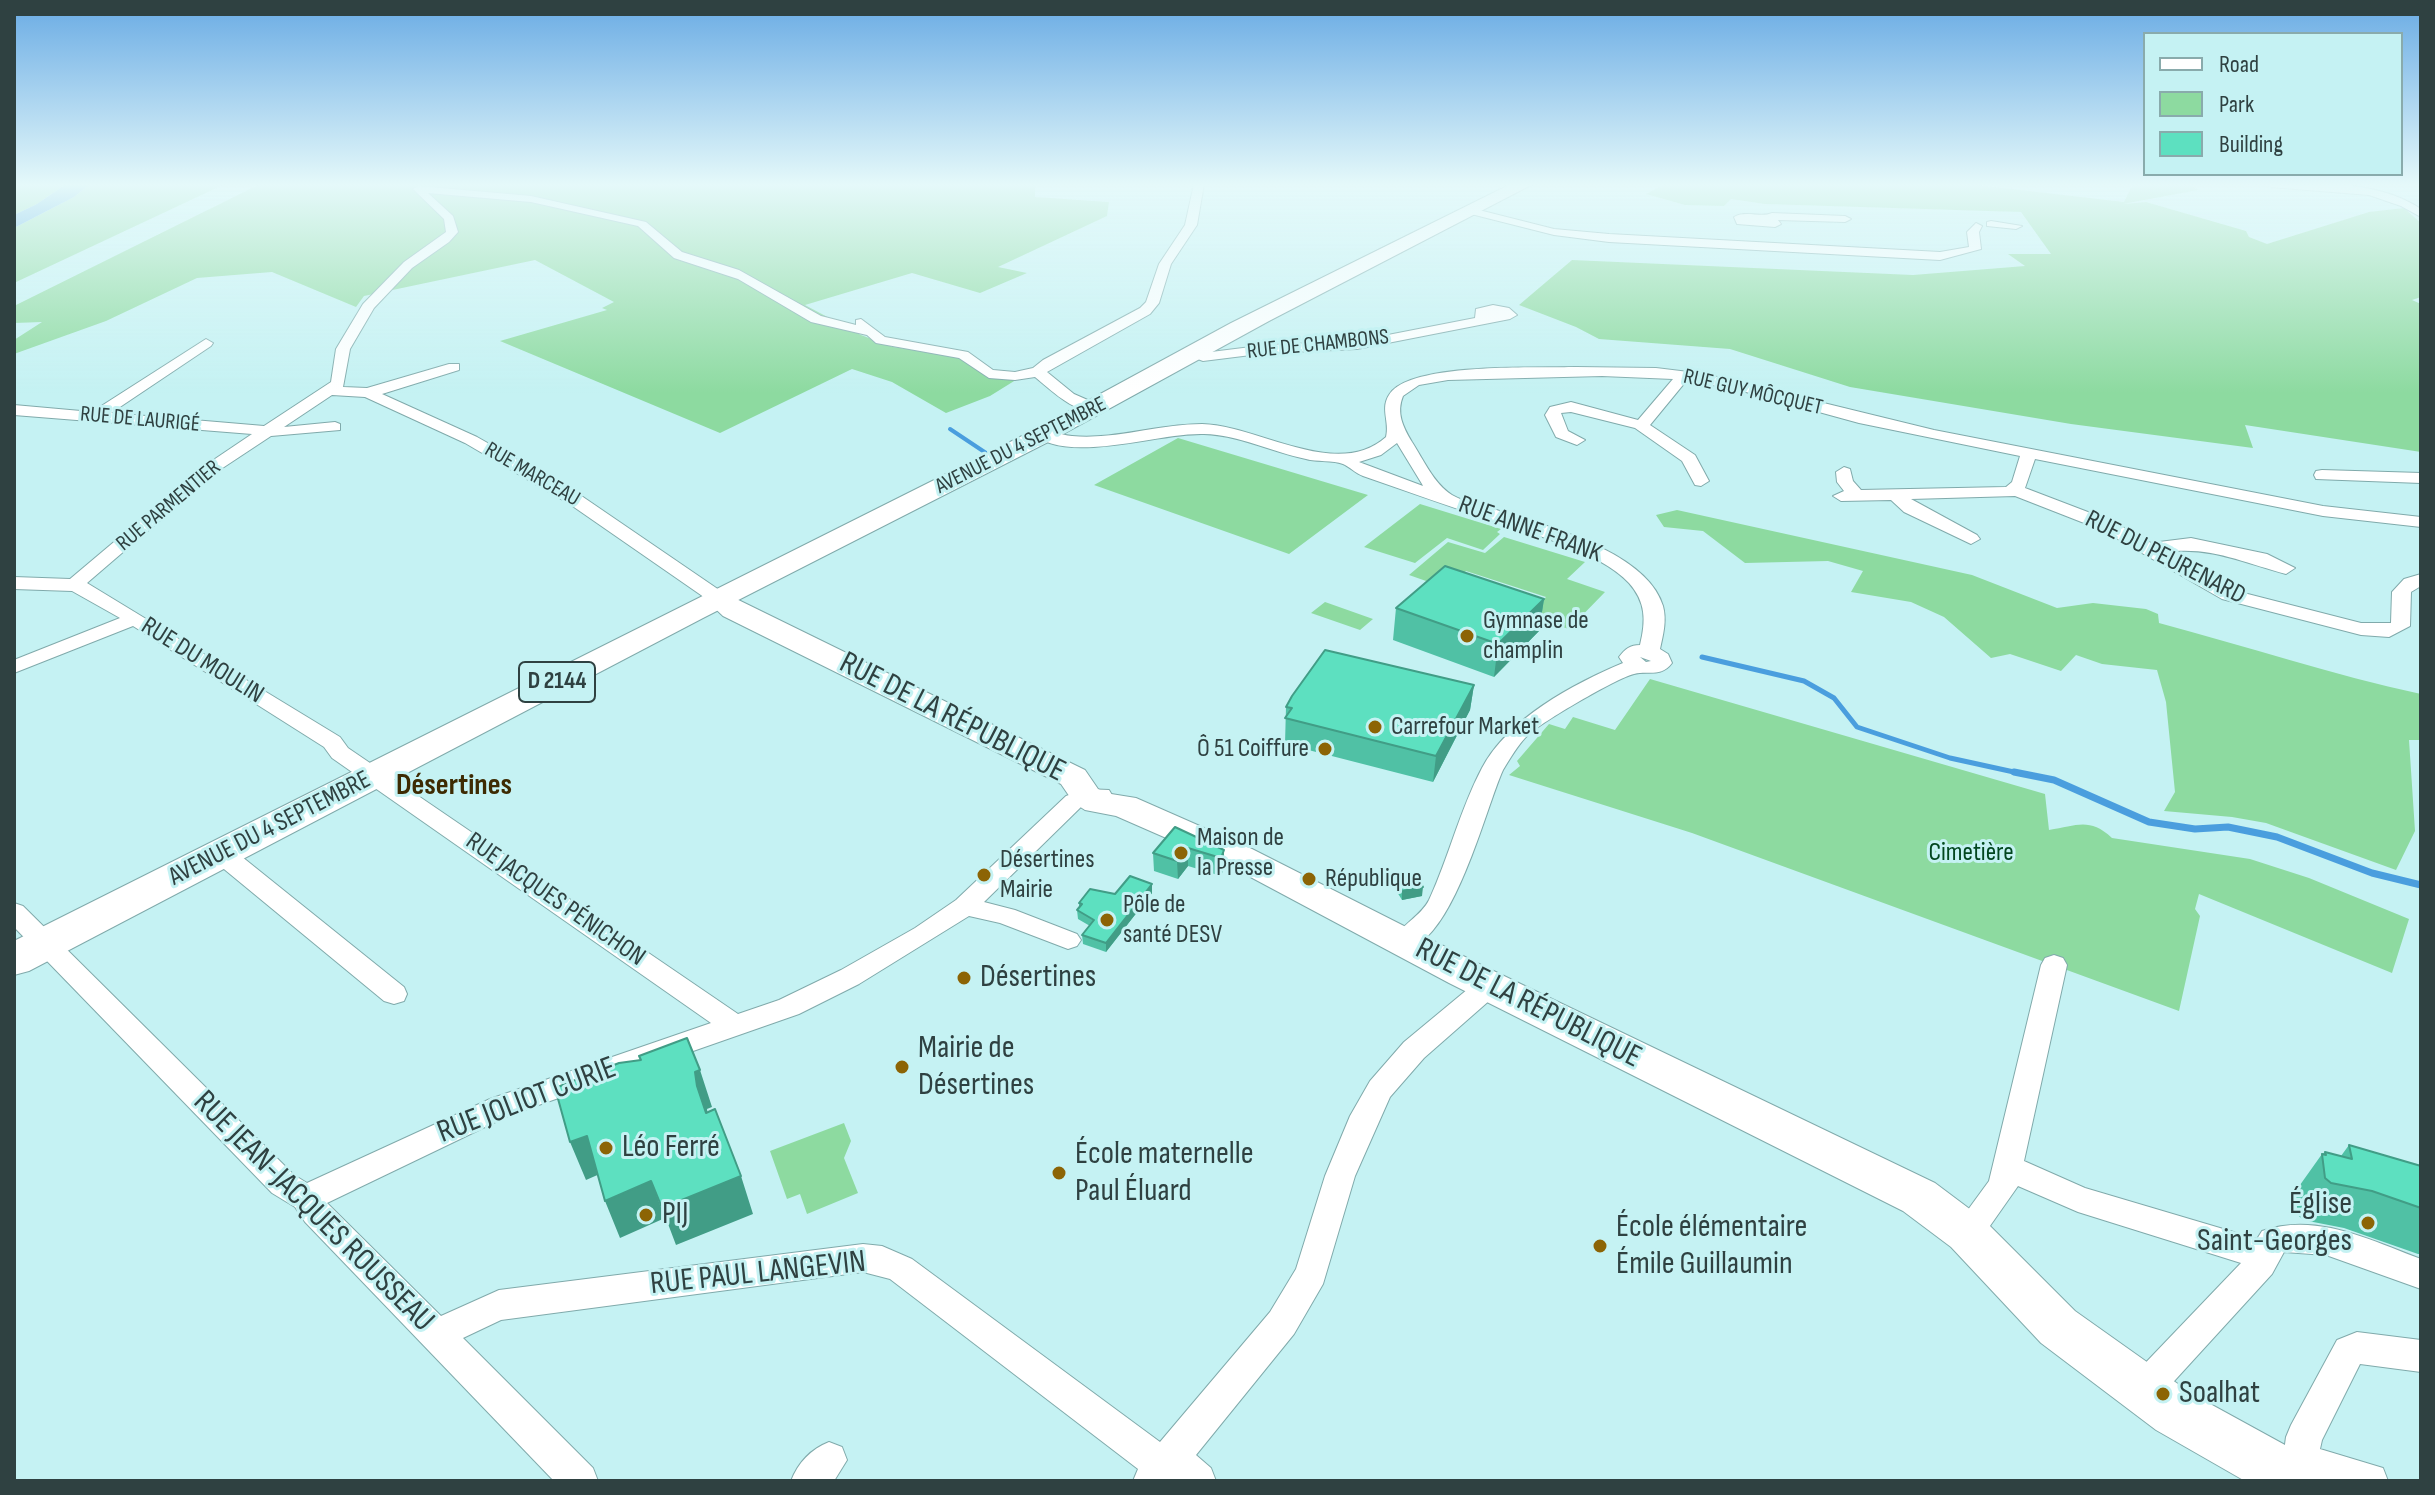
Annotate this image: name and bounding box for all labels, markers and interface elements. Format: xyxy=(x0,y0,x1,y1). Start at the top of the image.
legend xyxy=(2143,32,2403,176)
text: Road xyxy=(2219,50,2259,79)
text: Park xyxy=(2219,90,2254,119)
text: Building xyxy=(2219,130,2283,159)
street label: RUE DE CHAMBONS xyxy=(1246,324,1390,366)
street label: RUE GUY MÔCQUET xyxy=(1681,364,1825,422)
street label: AVENUE DU 4 SEPTEMBRE xyxy=(931,392,1111,500)
street label: RUE DE LAURIGÉ xyxy=(79,402,201,438)
street label: RUE MARCEAU xyxy=(480,437,584,513)
street label: RUE PARMENTIER xyxy=(112,455,226,557)
street label: RUE ANNE FRANK xyxy=(1454,490,1606,570)
street label: RUE DU PEURENARD xyxy=(2080,504,2250,612)
place label: Gymnase de champlin xyxy=(1483,605,1589,666)
street label: RUE DU MOULIN xyxy=(135,611,269,711)
marker: Gymnase de champlin xyxy=(1458,627,1476,645)
street label: RUE DE LA RÉPUBLIQUE xyxy=(833,645,1071,791)
road number: D 2144 xyxy=(519,662,595,702)
place label: Carrefour Market xyxy=(1391,711,1539,743)
marker: Carrefour Market xyxy=(1366,718,1384,736)
place label: Ô 51 Coiffure xyxy=(1197,733,1309,765)
marker: Ô 51 Coiffure xyxy=(1316,740,1334,758)
street label: AVENUE DU 4 SEPTEMBRE xyxy=(164,765,376,893)
district label: Désertines xyxy=(396,768,512,804)
place label: Maison de la Presse xyxy=(1197,822,1284,884)
street label: RUE JACQUES PÉNICHON xyxy=(459,826,651,974)
park label: Cimetière xyxy=(1928,837,2014,869)
place label: Désertines Mairie xyxy=(1000,844,1094,906)
marker: Maison de la Presse xyxy=(1172,844,1190,862)
place label: République xyxy=(1325,863,1422,895)
marker: Désertines Mairie xyxy=(975,866,993,884)
marker: République xyxy=(1300,870,1318,888)
place label: Pôle de santé DESV xyxy=(1123,889,1222,950)
marker: Pôle de santé DESV xyxy=(1098,911,1116,929)
street label: RUE DE LA RÉPUBLIQUE xyxy=(1409,931,1647,1077)
place label: Désertines xyxy=(980,959,1096,997)
marker: Désertines xyxy=(955,969,973,987)
place label: Mairie de Désertines xyxy=(918,1030,1034,1105)
street label: RUE JOLIOT CURIE xyxy=(432,1049,622,1153)
marker: Mairie de Désertines xyxy=(893,1058,911,1076)
street label: RUE JEAN-JACQUES ROUSSEAU xyxy=(185,1084,441,1340)
place label: Léo Ferré xyxy=(622,1129,720,1167)
place label: École maternelle Paul Éluard xyxy=(1075,1136,1254,1211)
marker: Léo Ferré xyxy=(597,1139,615,1157)
marker: École maternelle Paul Éluard xyxy=(1050,1164,1068,1182)
place label: Église Saint-Georges xyxy=(2197,1186,2352,1261)
place label: PIJ xyxy=(662,1196,689,1234)
marker: PIJ xyxy=(637,1206,655,1224)
place label: École élémentaire Émile Guillaumin xyxy=(1616,1209,1807,1284)
marker: Église Saint-Georges xyxy=(2359,1214,2377,1232)
marker: École élémentaire Émile Guillaumin xyxy=(1591,1237,1609,1255)
street label: RUE PAUL LANGEVIN xyxy=(648,1244,868,1304)
place label: Soalhat xyxy=(2179,1375,2260,1413)
marker: Soalhat xyxy=(2154,1385,2172,1403)

